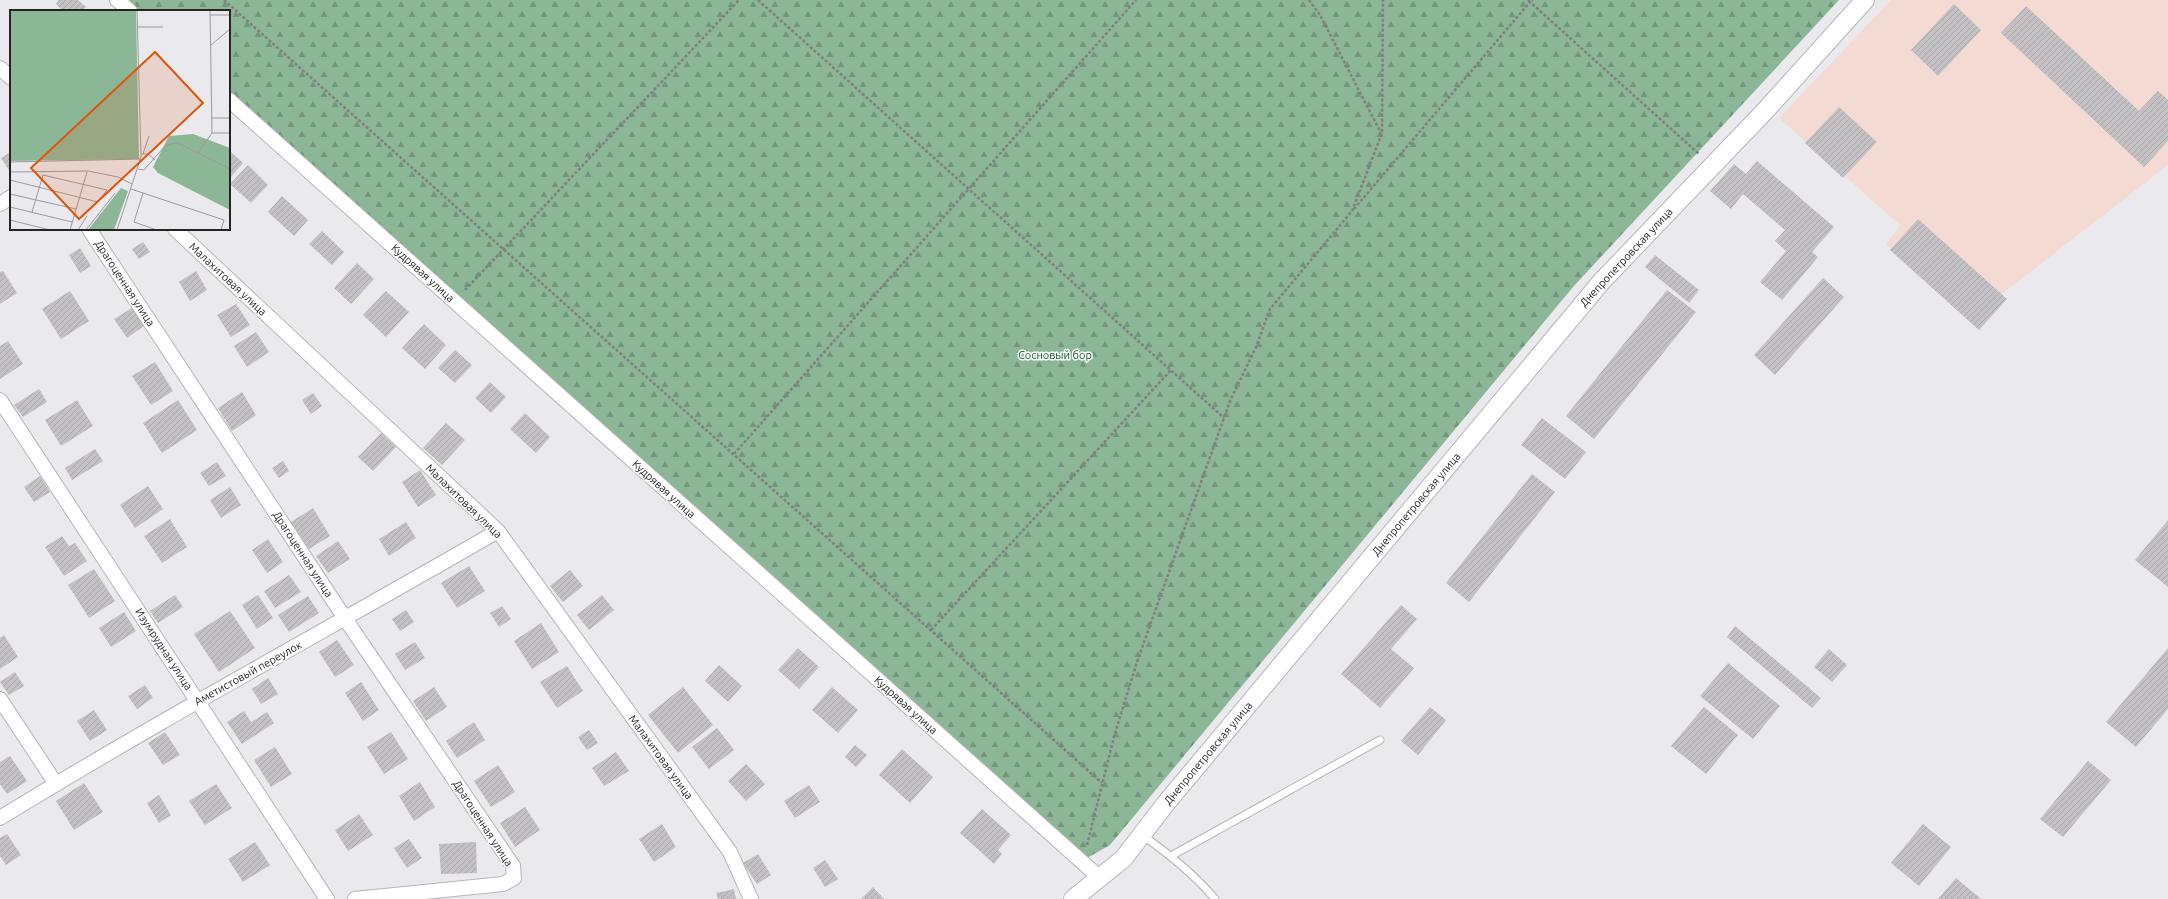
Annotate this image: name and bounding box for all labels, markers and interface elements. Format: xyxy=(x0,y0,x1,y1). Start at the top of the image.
inset map xyxy=(10,10,230,230)
street label: Днепропетровская улица xyxy=(1577,205,1675,309)
street label: Драгоценная улица xyxy=(93,238,157,328)
street label: Малахитовая улица xyxy=(187,240,269,318)
street label: Кудрявая улица xyxy=(389,242,457,304)
park label: Сосновый бор xyxy=(1018,349,1092,361)
street label: Днепропетровская улица xyxy=(1369,450,1463,558)
street label: Кудрявая улица xyxy=(630,458,698,520)
street label: Малахитовая улица xyxy=(424,462,504,540)
street label: Драгоценная улица xyxy=(271,509,335,599)
street label: Изумрудная улица xyxy=(133,606,195,692)
street label: Аметистовый переулок xyxy=(192,638,304,708)
street label: Кудрявая улица xyxy=(872,674,940,736)
street label: Днепропетровская улица xyxy=(1161,699,1255,807)
street label: Малахитовая улица xyxy=(626,713,696,801)
street label: Драгоценная улица xyxy=(451,778,515,868)

